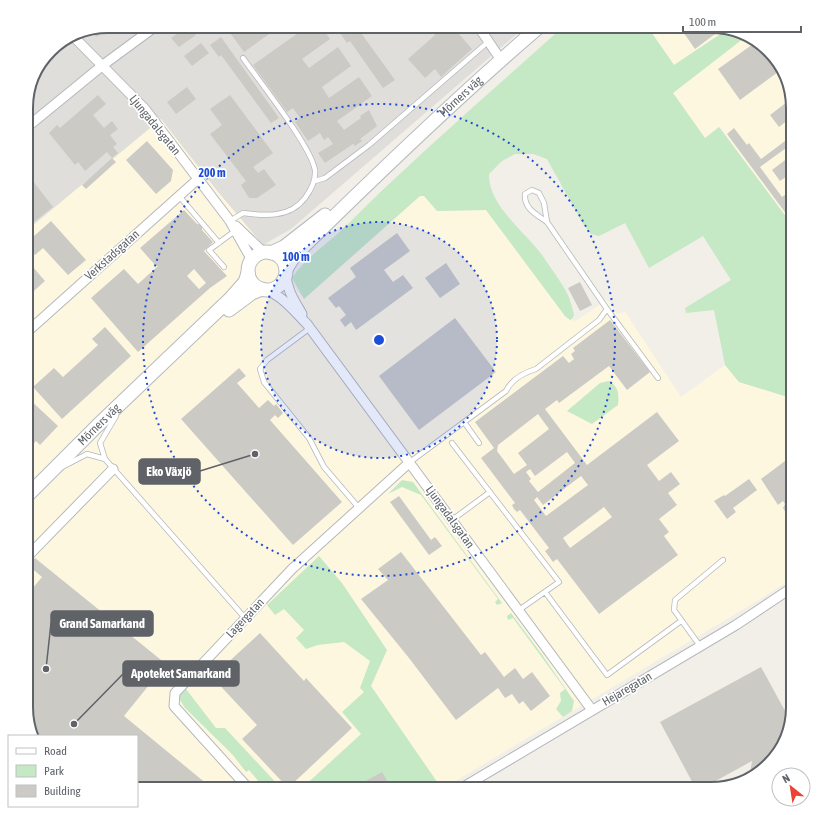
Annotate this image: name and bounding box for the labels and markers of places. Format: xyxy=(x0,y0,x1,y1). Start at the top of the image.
centre of rings xyxy=(372,333,386,347)
callout: Eko Växjö xyxy=(139,459,200,484)
callout: Grand Samarkand xyxy=(51,611,153,636)
callout: Apoteket Samarkand xyxy=(123,661,239,686)

